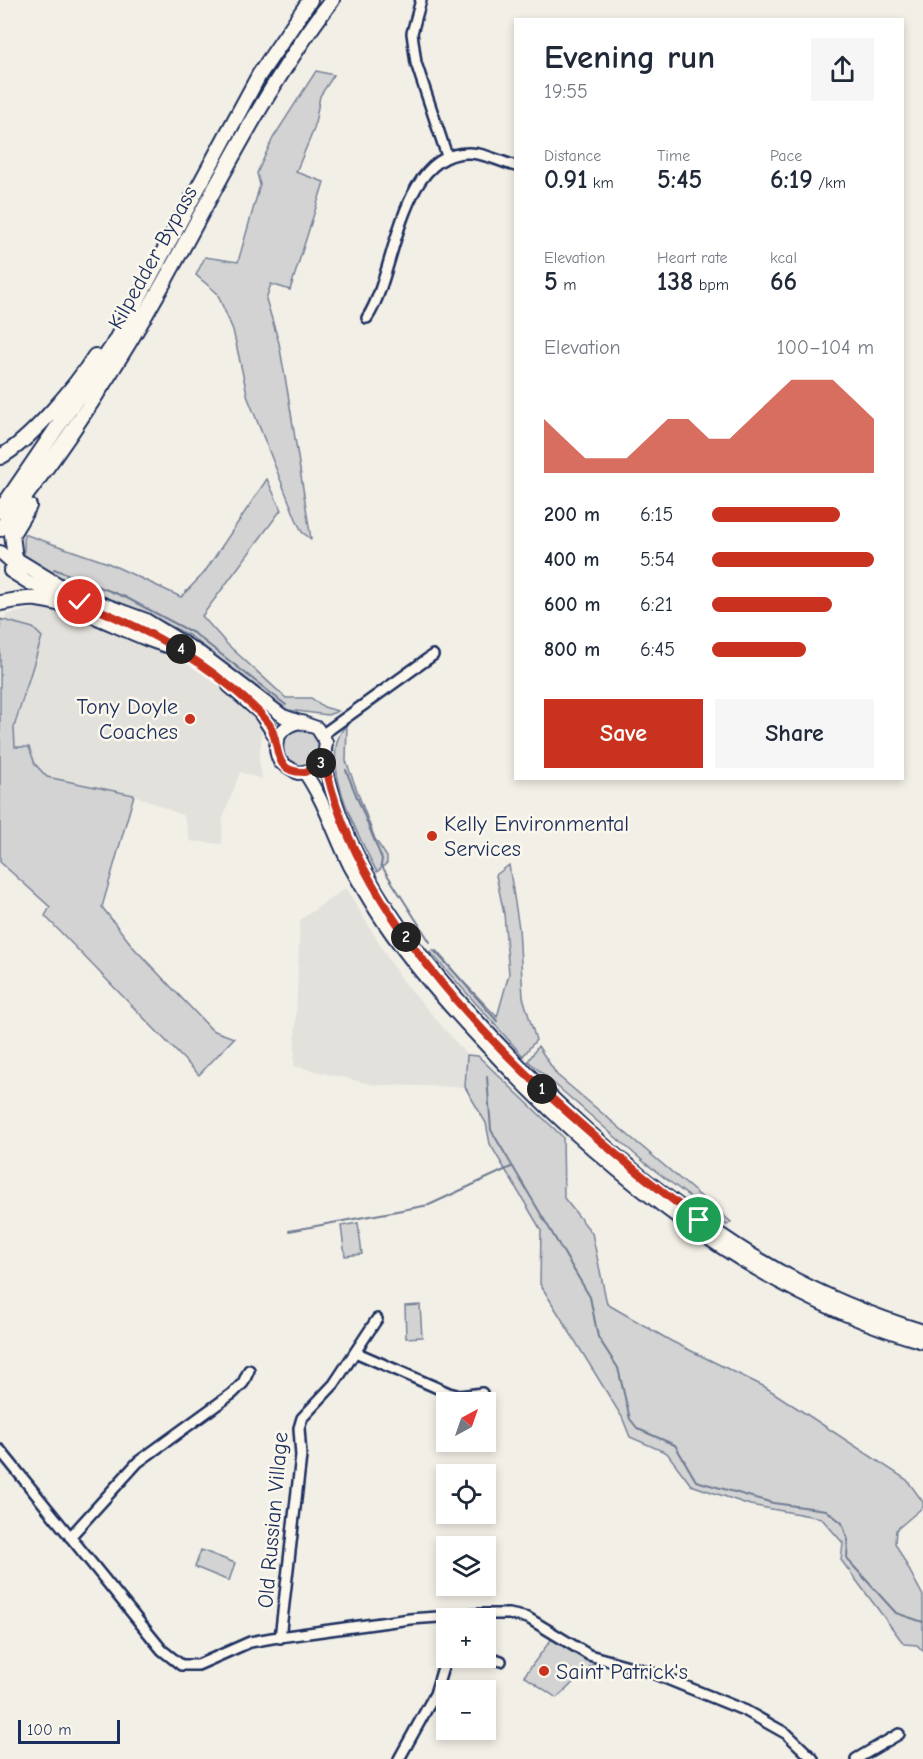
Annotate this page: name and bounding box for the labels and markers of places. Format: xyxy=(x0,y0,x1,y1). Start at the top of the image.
pin xyxy=(54,576,105,627)
pin: 4 xyxy=(166,634,196,664)
place label: Tony Doyle Coaches xyxy=(77,694,178,745)
marker: Tony Doyle Coaches xyxy=(183,712,197,726)
pin: 3 xyxy=(306,748,336,778)
place label: Kelly Environmental Services xyxy=(444,811,629,862)
marker: Kelly Environmental Services xyxy=(425,829,439,843)
pin: 2 xyxy=(391,922,421,952)
pin: 1 xyxy=(527,1074,557,1104)
pin xyxy=(673,1194,724,1245)
place label: Saint Patrick's xyxy=(556,1659,688,1685)
marker: Saint Patrick's xyxy=(537,1664,551,1678)

